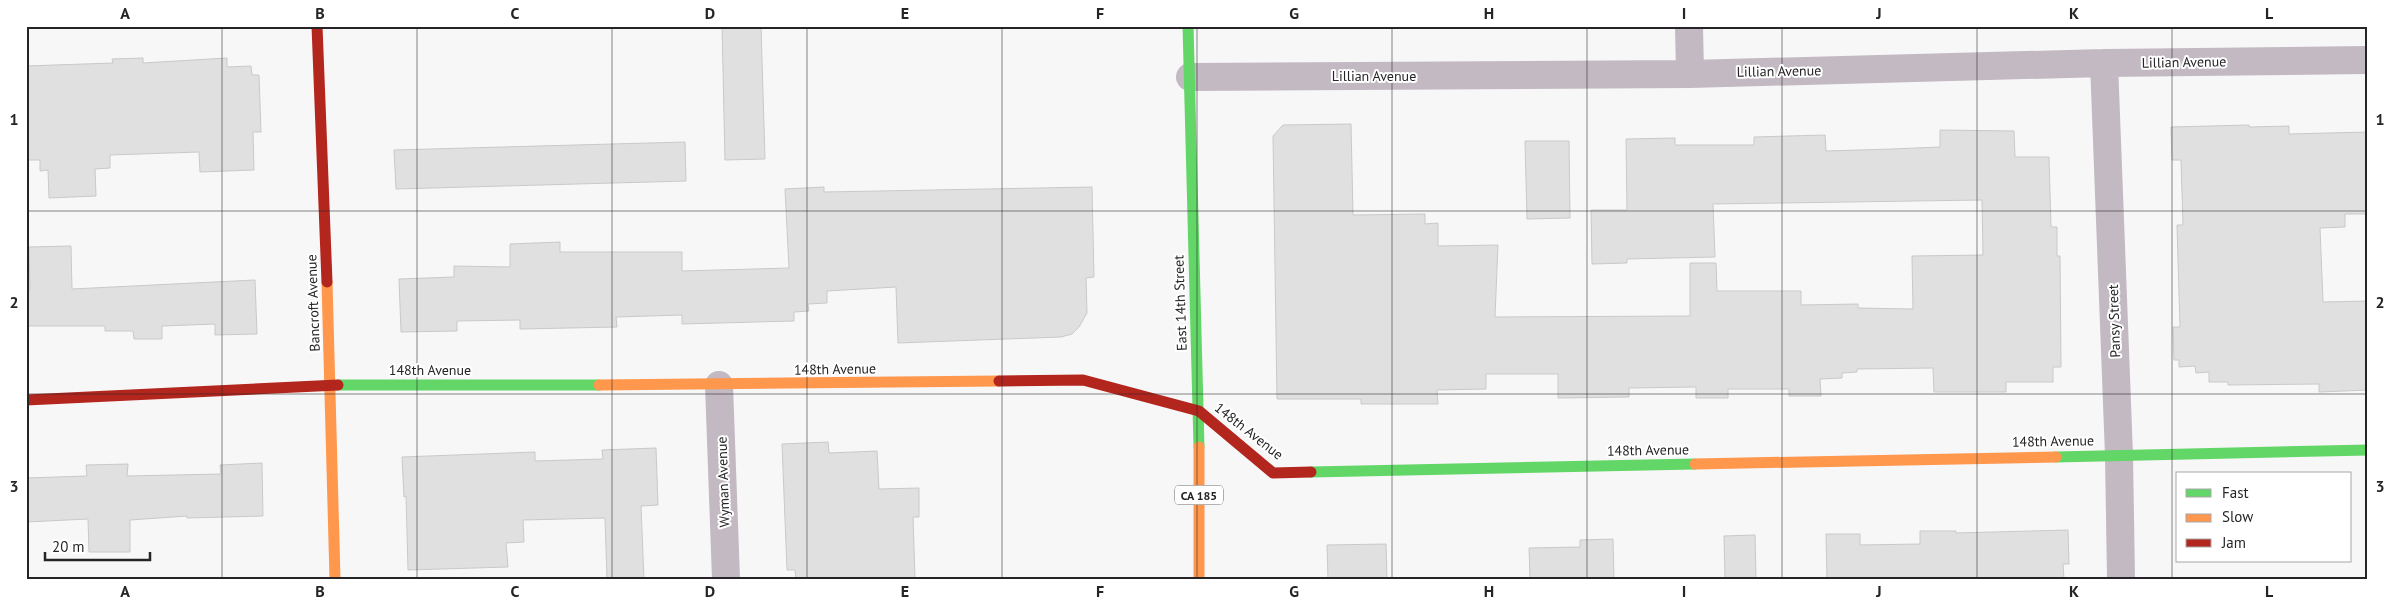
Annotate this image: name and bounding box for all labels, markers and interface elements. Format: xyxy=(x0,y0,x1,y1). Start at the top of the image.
text: A xyxy=(120,3,130,23)
text: B xyxy=(315,3,325,23)
text: C xyxy=(511,3,520,23)
text: D xyxy=(705,3,715,23)
text: E xyxy=(901,3,909,23)
text: F xyxy=(1096,3,1104,23)
text: G xyxy=(1289,3,1299,23)
text: H xyxy=(1484,3,1494,23)
text: I xyxy=(1682,3,1686,23)
text: J xyxy=(1875,3,1882,23)
text: K xyxy=(2069,3,2079,23)
text: L xyxy=(2265,3,2274,23)
street label: Lillian Avenue xyxy=(2142,52,2226,72)
street label: Lillian Avenue xyxy=(1737,61,1821,81)
street label: Lillian Avenue xyxy=(1332,67,1416,85)
text: 1 xyxy=(9,109,19,129)
text: 1 xyxy=(2375,109,2385,129)
street label: Bancroft Avenue xyxy=(302,254,324,352)
street label: East 14th Street xyxy=(1169,254,1191,351)
street label: Pansy Street xyxy=(2104,284,2124,358)
text: 2 xyxy=(9,292,19,312)
text: 2 xyxy=(2375,292,2385,312)
street label: 148th Avenue xyxy=(794,359,876,379)
street label: 148th Avenue xyxy=(389,361,471,379)
street label: 148th Avenue xyxy=(1211,399,1287,463)
street label: 148th Avenue xyxy=(2012,431,2094,451)
street label: Wyman Avenue xyxy=(712,436,734,528)
street label: 148th Avenue xyxy=(1607,440,1689,460)
legend xyxy=(2176,472,2352,562)
text: 3 xyxy=(9,476,19,496)
text: 3 xyxy=(2375,476,2385,496)
text: Fast xyxy=(2222,483,2249,502)
road number: CA 185 xyxy=(1175,486,1223,504)
text: Slow xyxy=(2222,507,2253,526)
scale bar xyxy=(45,530,150,562)
text: Jam xyxy=(2221,533,2246,552)
text: 20 m xyxy=(52,537,85,556)
text: A xyxy=(120,581,130,601)
text: B xyxy=(315,581,325,601)
text: C xyxy=(511,581,520,601)
text: D xyxy=(705,581,715,601)
text: E xyxy=(901,581,909,601)
text: F xyxy=(1096,581,1104,601)
text: G xyxy=(1289,581,1299,601)
text: H xyxy=(1484,581,1494,601)
text: I xyxy=(1682,581,1686,601)
text: J xyxy=(1875,581,1882,601)
text: K xyxy=(2069,581,2079,601)
text: L xyxy=(2265,581,2274,601)

